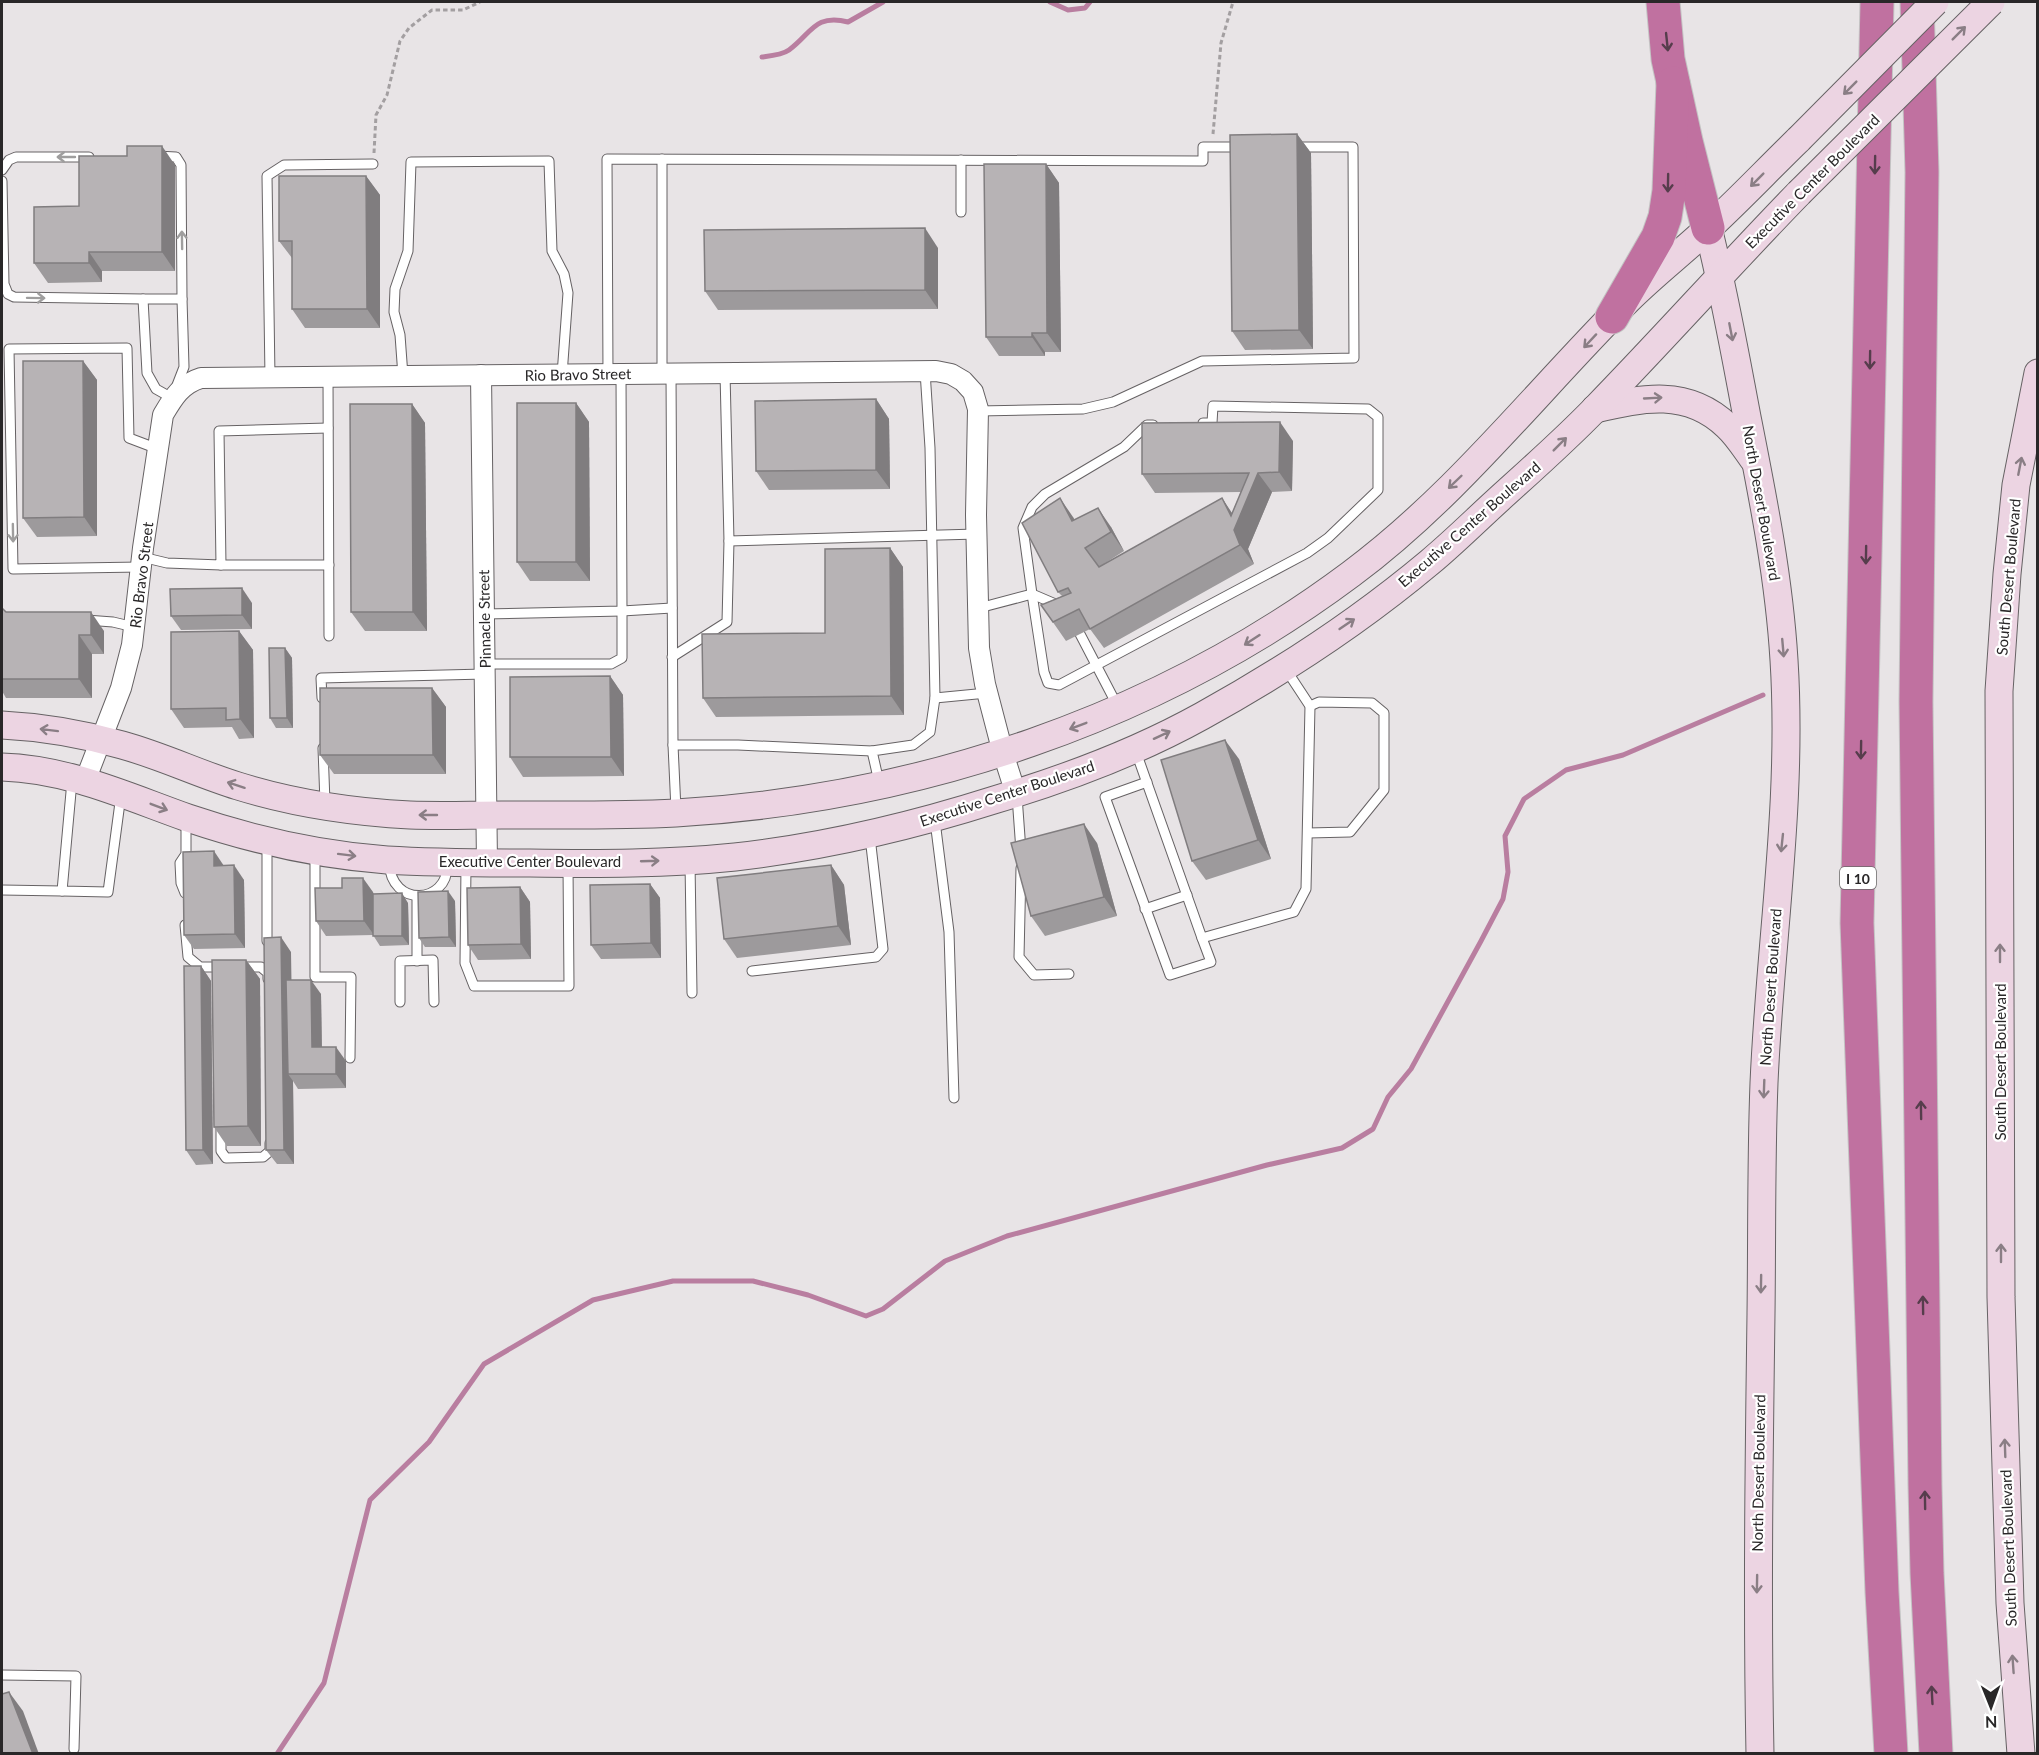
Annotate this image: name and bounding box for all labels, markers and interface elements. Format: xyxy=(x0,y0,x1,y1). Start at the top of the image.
one-way arrow xyxy=(1952,26,1967,41)
one-way arrow xyxy=(1662,32,1673,52)
one-way arrow xyxy=(1842,80,1857,95)
street label: Executive Center Boulevard xyxy=(1741,110,1883,252)
one-way arrow xyxy=(56,151,76,163)
one-way arrow xyxy=(1869,154,1881,174)
one-way arrow xyxy=(1750,172,1765,187)
one-way arrow xyxy=(1663,173,1674,193)
one-way arrow xyxy=(176,231,188,251)
one-way arrow xyxy=(25,292,45,304)
one-way arrow xyxy=(1726,322,1737,342)
one-way arrow xyxy=(1583,333,1597,348)
one-way arrow xyxy=(1864,349,1876,369)
street label: Rio Bravo Street xyxy=(524,364,632,384)
one-way arrow xyxy=(1642,393,1662,404)
street label: North Desert Boulevard xyxy=(1739,424,1785,582)
one-way arrow xyxy=(1552,437,1567,451)
one-way arrow xyxy=(2015,456,2026,476)
street label: Executive Center Boulevard xyxy=(1394,457,1544,591)
one-way arrow xyxy=(1447,474,1462,489)
street label: South Desert Boulevard xyxy=(1992,498,2024,656)
street label: Rio Bravo Street xyxy=(126,520,157,629)
one-way arrow xyxy=(7,523,18,543)
one-way arrow xyxy=(1860,544,1871,564)
street label: Pinnacle Street xyxy=(474,569,494,669)
one-way arrow xyxy=(1339,618,1356,631)
one-way arrow xyxy=(1244,634,1261,646)
one-way arrow xyxy=(1778,638,1789,658)
one-way arrow xyxy=(1069,721,1087,732)
one-way arrow xyxy=(40,724,60,735)
one-way arrow xyxy=(1153,729,1171,741)
one-way arrow xyxy=(1855,739,1867,759)
street label: Executive Center Boulevard xyxy=(917,756,1097,830)
one-way arrow xyxy=(227,779,246,790)
one-way arrow xyxy=(149,802,168,813)
one-way arrow xyxy=(418,809,438,821)
one-way arrow xyxy=(1776,833,1787,852)
one-way arrow xyxy=(337,850,357,861)
street label: Executive Center Boulevard xyxy=(439,852,621,870)
one-way arrow xyxy=(640,855,660,867)
road number: I 10 xyxy=(1840,867,1876,889)
street label: North Desert Boulevard xyxy=(1756,908,1784,1066)
one-way arrow xyxy=(1994,944,2006,964)
street label: South Desert Boulevard xyxy=(1991,983,2009,1141)
one-way arrow xyxy=(1758,1079,1770,1099)
one-way arrow xyxy=(1915,1101,1927,1121)
one-way arrow xyxy=(1995,1244,2007,1264)
one-way arrow xyxy=(1755,1274,1767,1294)
one-way arrow xyxy=(1917,1296,1929,1316)
street label: North Desert Boulevard xyxy=(1748,1394,1768,1552)
one-way arrow xyxy=(1999,1439,2011,1459)
street label: South Desert Boulevard xyxy=(1996,1469,2020,1627)
one-way arrow xyxy=(1919,1491,1931,1511)
one-way arrow xyxy=(1751,1574,1763,1594)
one-way arrow xyxy=(2007,1654,2018,1674)
north arrow xyxy=(1961,1677,2021,1737)
one-way arrow xyxy=(1926,1686,1937,1706)
text: N xyxy=(1985,1713,1998,1732)

